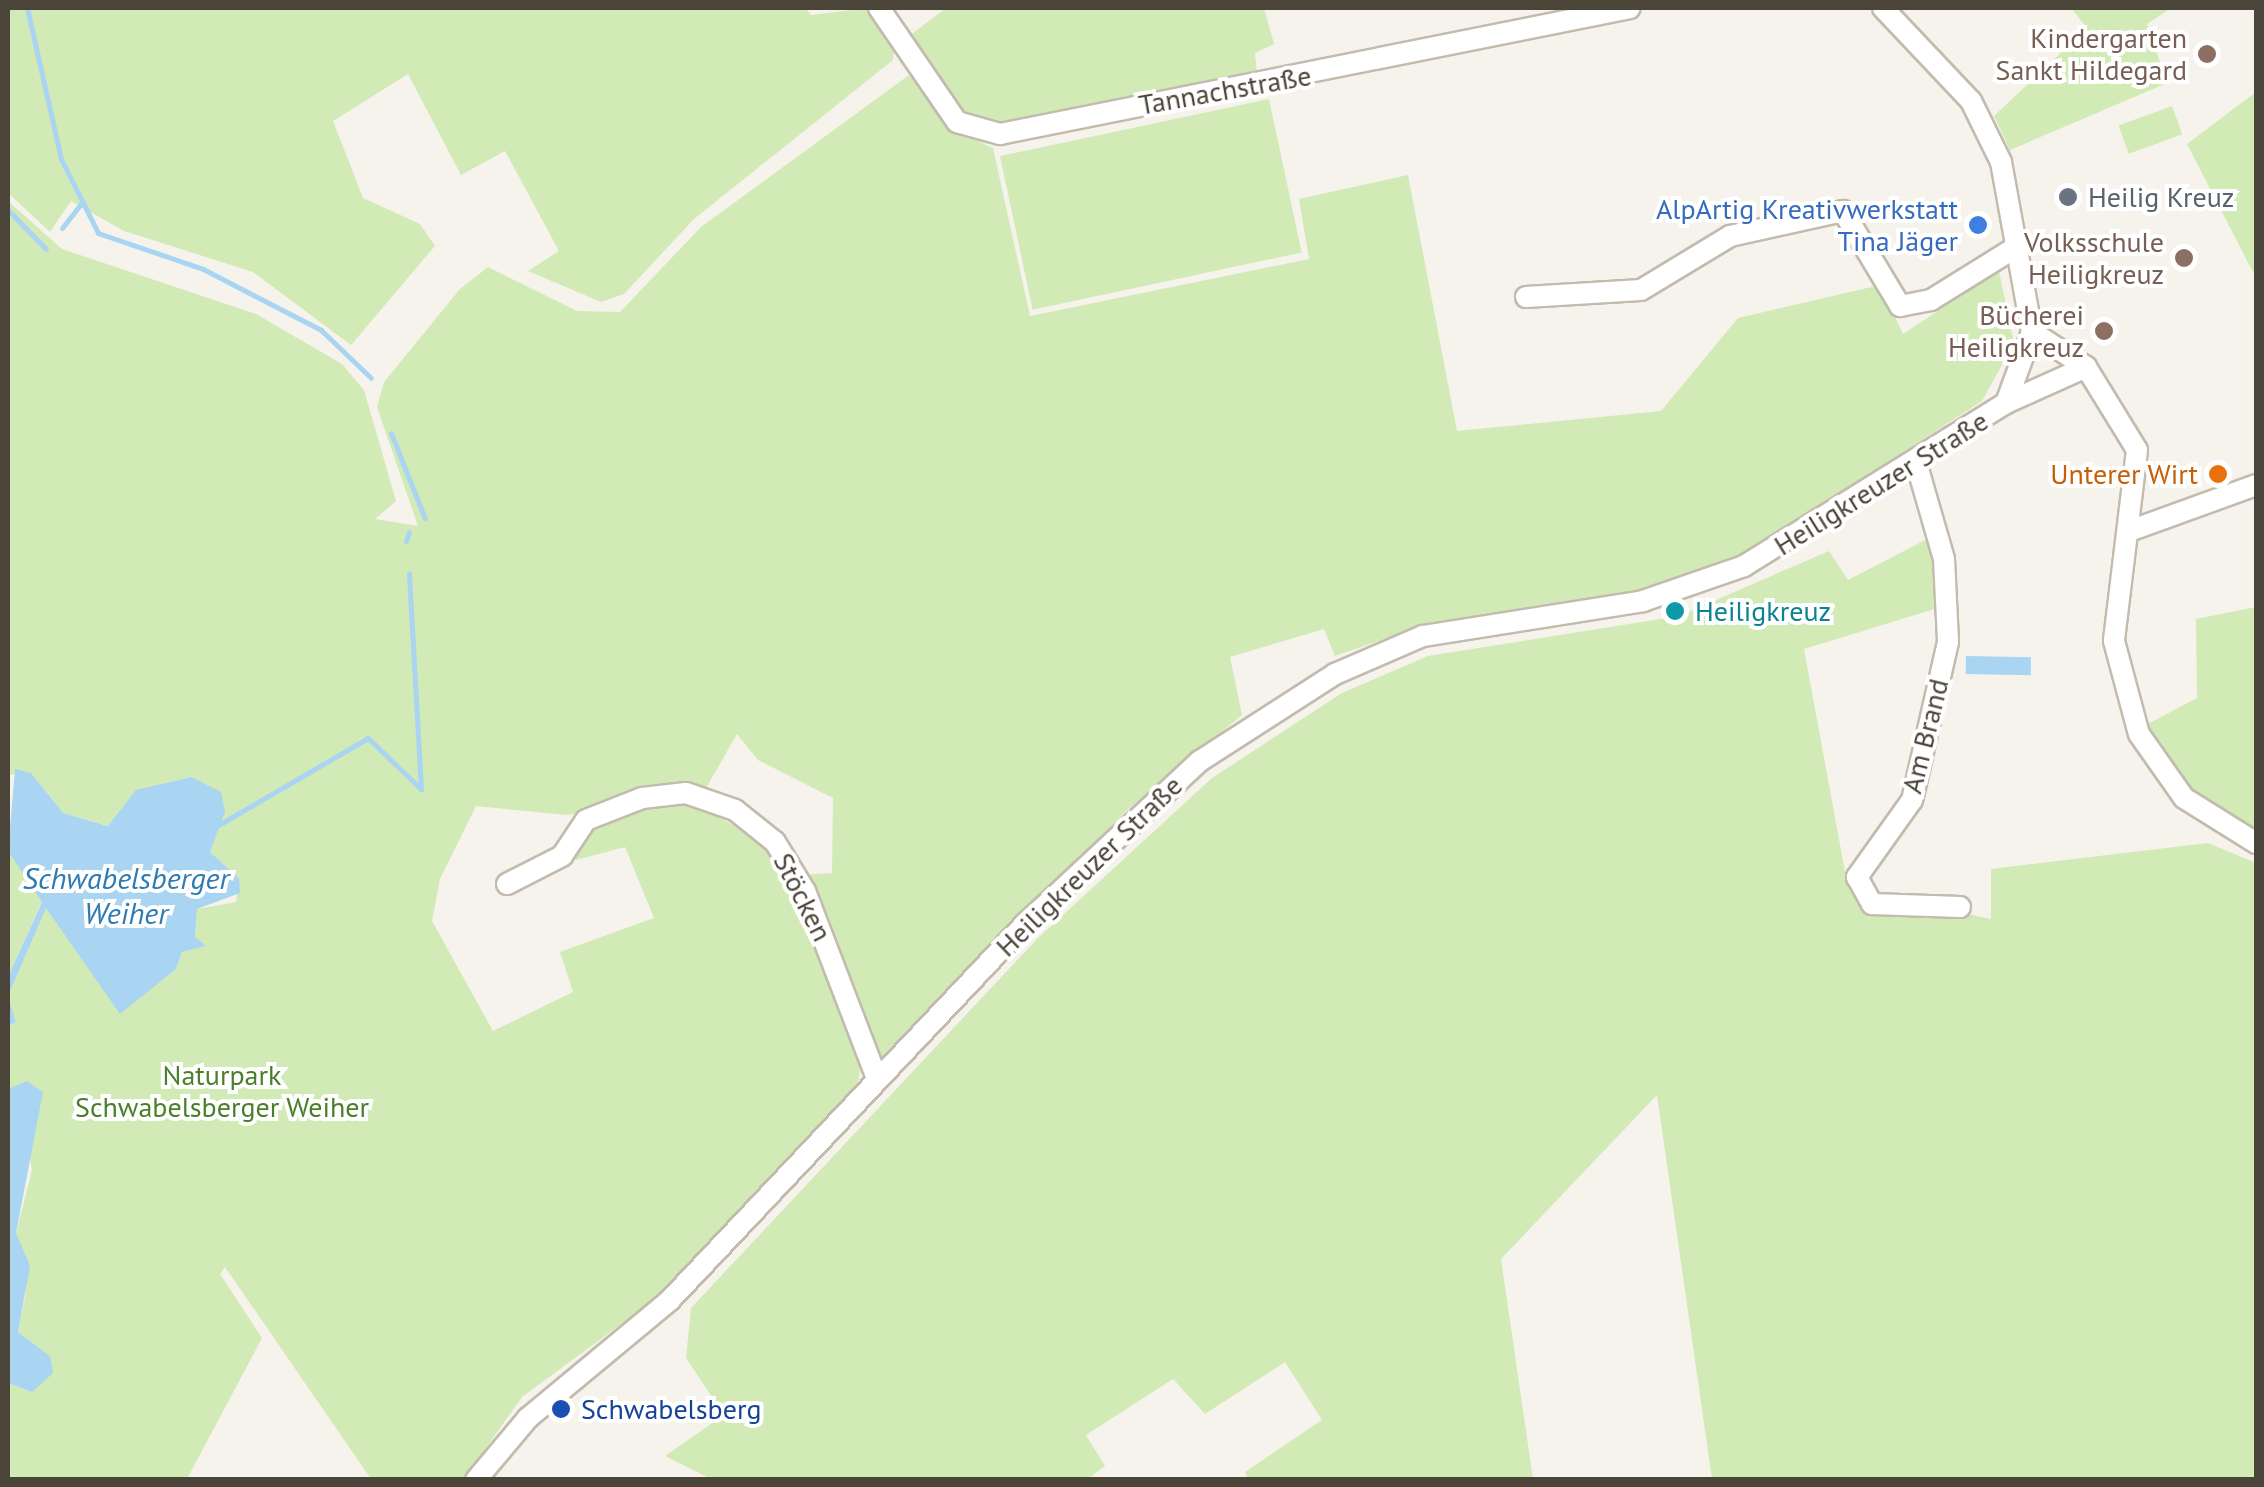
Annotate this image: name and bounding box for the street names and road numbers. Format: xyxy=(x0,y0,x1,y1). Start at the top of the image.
street label: Tannachstraße xyxy=(1136,58,1314,122)
street label: Heiligkreuzer Straße xyxy=(1768,404,1994,562)
street label: Am Brand xyxy=(1895,675,1955,797)
street label: Heiligkreuzer Straße xyxy=(989,769,1189,963)
street label: Stöcken xyxy=(767,847,839,947)

